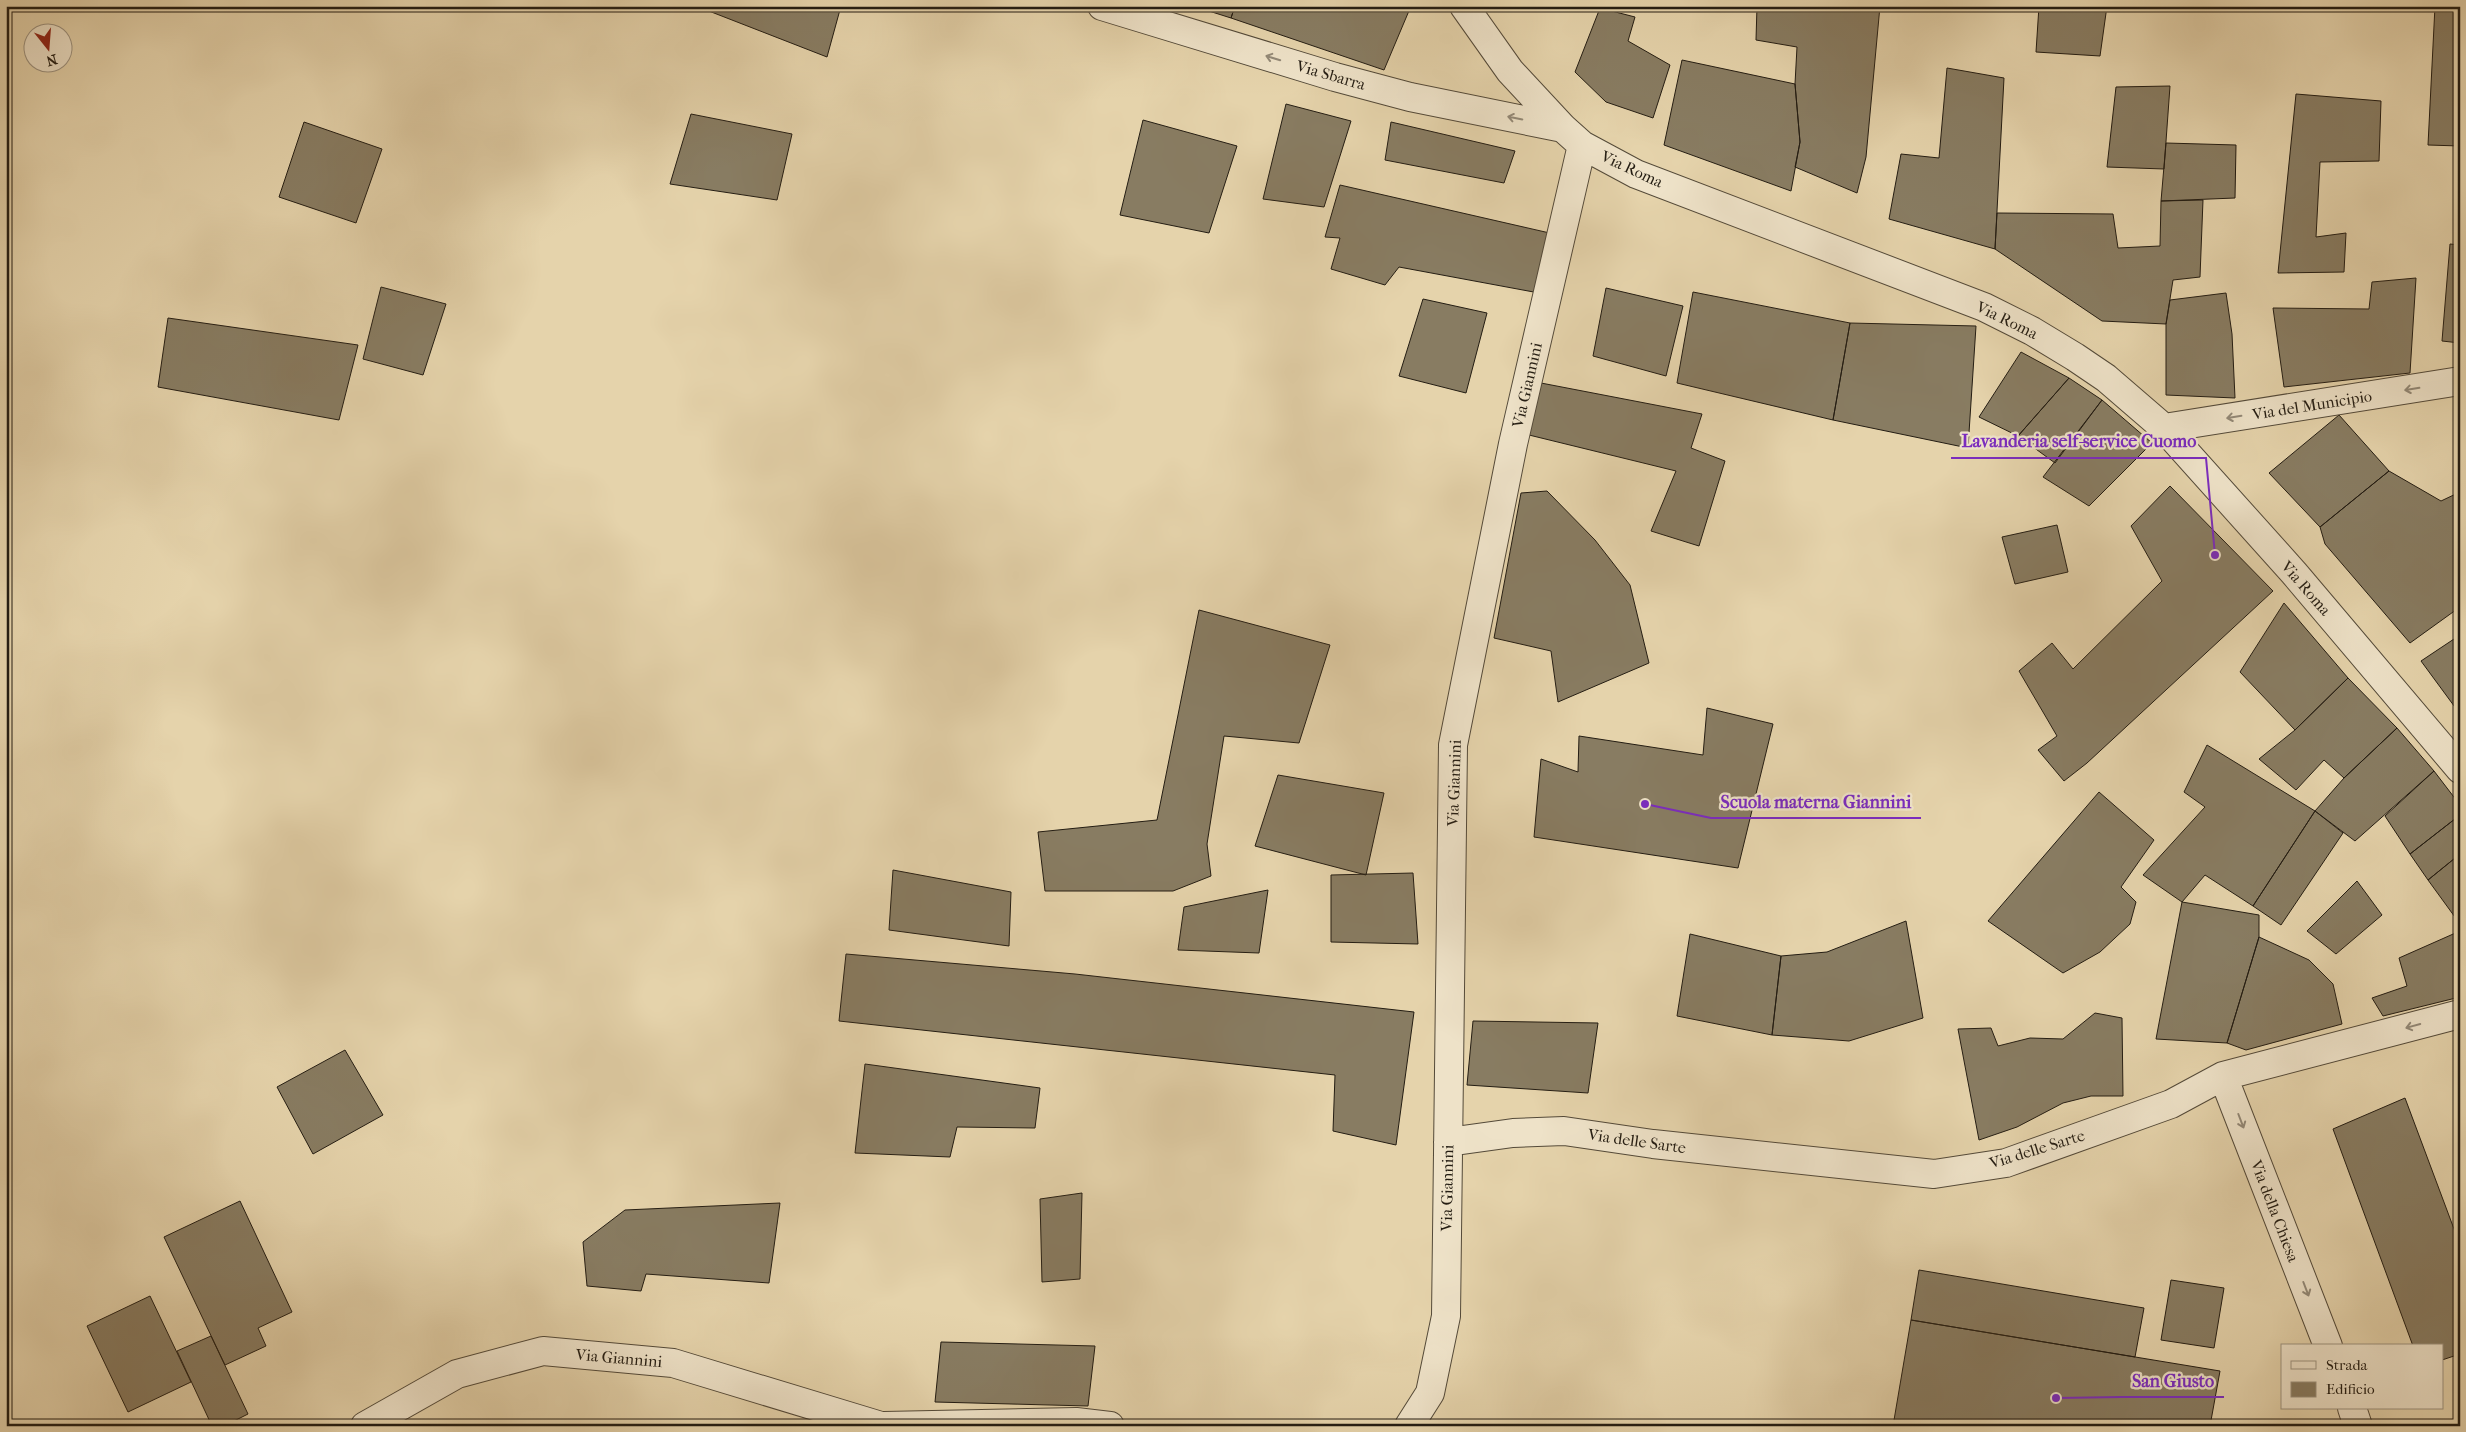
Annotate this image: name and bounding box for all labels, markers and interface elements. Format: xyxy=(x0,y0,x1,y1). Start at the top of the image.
north arrow xyxy=(22,22,72,72)
text: N xyxy=(44,50,59,70)
one-way arrow xyxy=(1265,53,1281,63)
street label: Via Sbarra xyxy=(1293,56,1368,94)
one-way arrow xyxy=(1508,113,1524,123)
street label: Via Roma xyxy=(1597,146,1666,192)
street label: Via Roma xyxy=(1972,297,2041,343)
street label: Via Giannini xyxy=(1508,340,1546,430)
one-way arrow xyxy=(2404,384,2420,394)
street label: Via del Municipio xyxy=(2250,386,2373,424)
one-way arrow xyxy=(2226,413,2242,423)
callout: Lavanderia self-service Cuomo xyxy=(1951,425,2206,458)
text: Lavanderia self-service Cuomo xyxy=(1962,431,2196,452)
street label: Via Roma xyxy=(2277,556,2335,620)
street label: Via Giannini xyxy=(1443,739,1465,828)
callout: Scuola materna Giannini xyxy=(1711,785,1921,818)
text: Scuola materna Giannini xyxy=(1721,792,1912,813)
one-way arrow xyxy=(2405,1022,2421,1031)
one-way arrow xyxy=(2237,1113,2246,1129)
street label: Via delle Sarte xyxy=(1586,1125,1687,1157)
street label: Via delle Sarte xyxy=(1986,1125,2087,1173)
street label: Via Giannini xyxy=(1437,1144,1457,1233)
street label: Via della Chiesa xyxy=(2246,1156,2303,1265)
one-way arrow xyxy=(2302,1281,2311,1296)
legend xyxy=(2281,1344,2444,1410)
street label: Via Giannini xyxy=(574,1345,663,1371)
text: Strada xyxy=(2326,1356,2369,1374)
callout: San Giusto xyxy=(2122,1364,2224,1397)
text: San Giusto xyxy=(2132,1371,2214,1392)
text: Edificio xyxy=(2326,1380,2375,1398)

